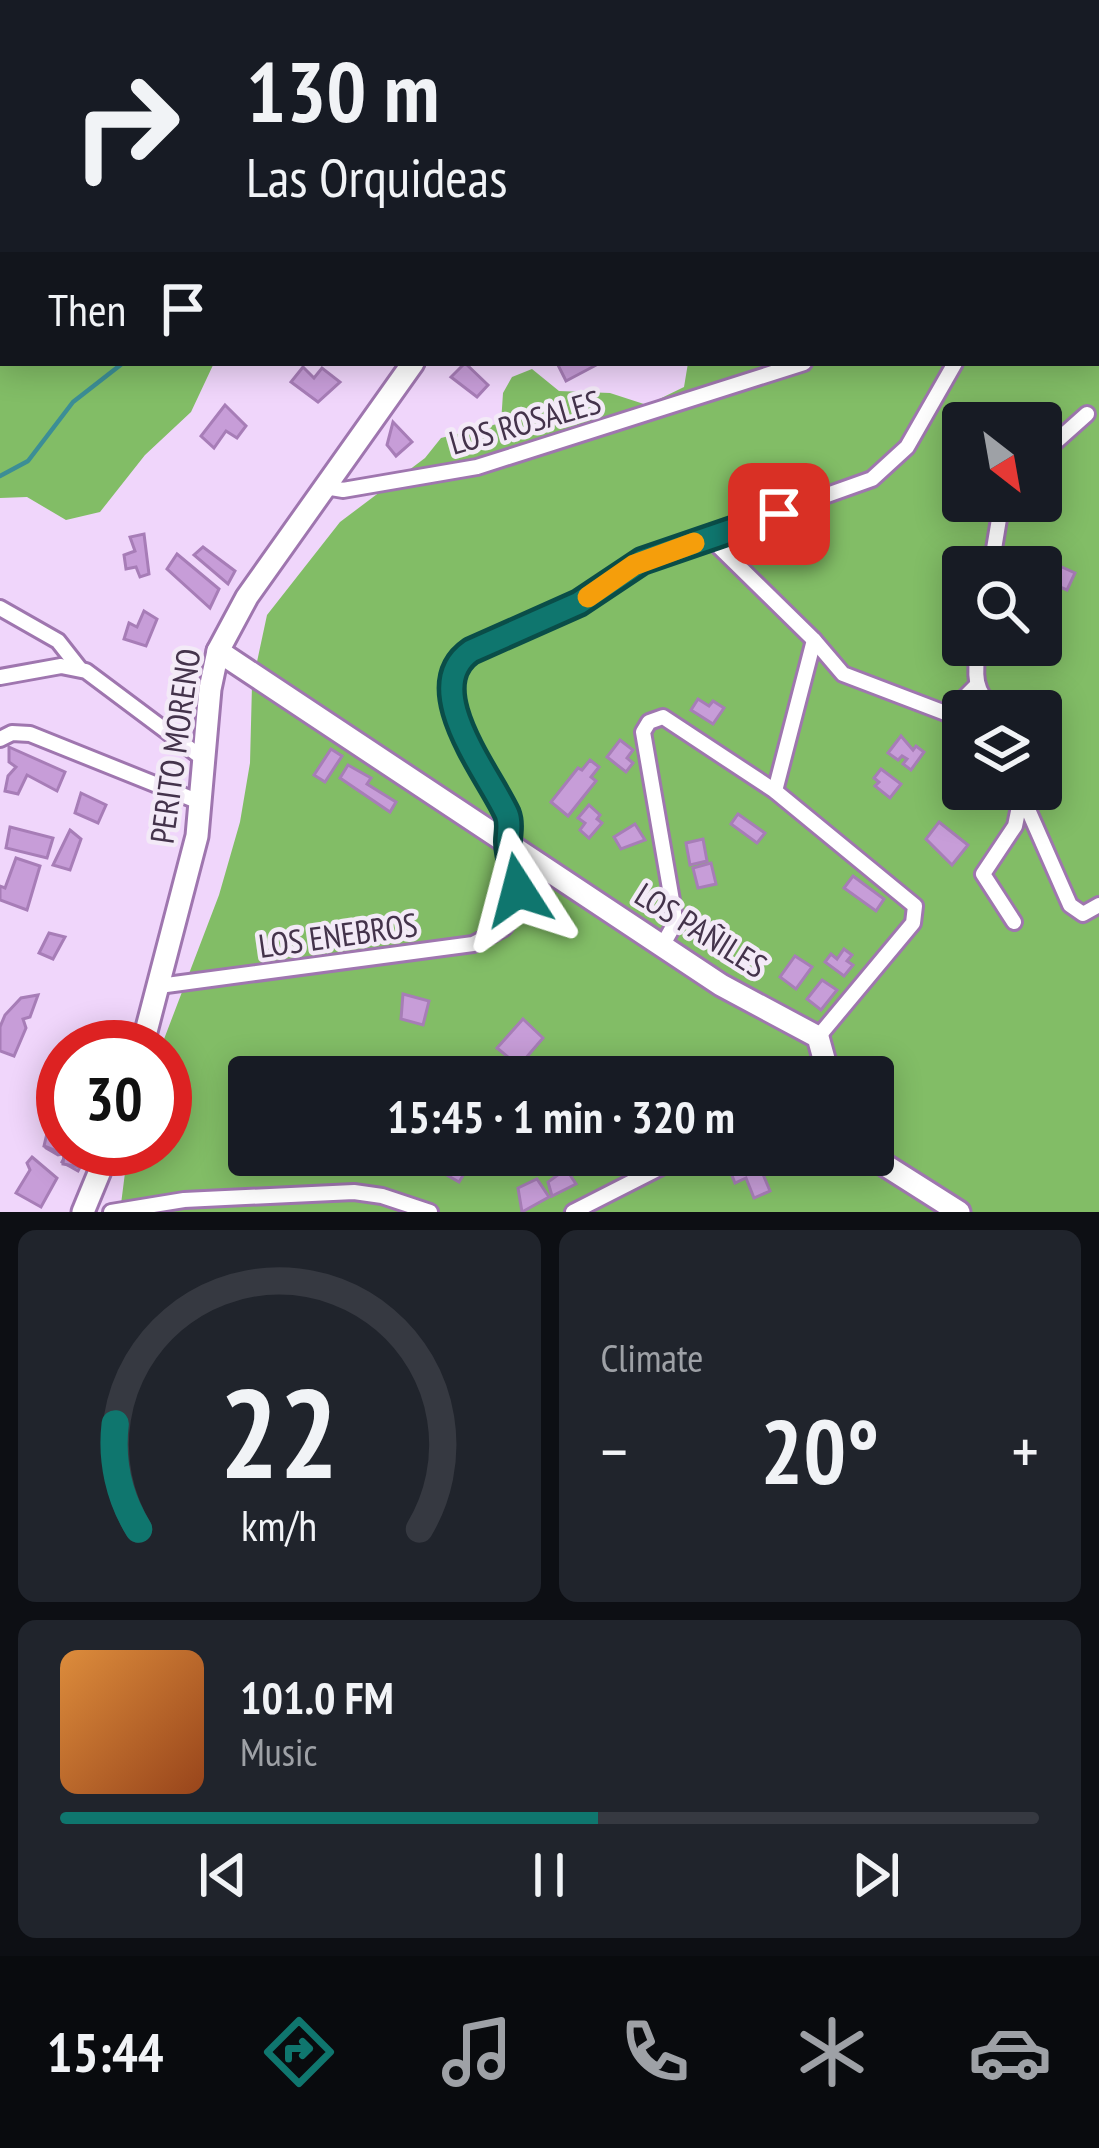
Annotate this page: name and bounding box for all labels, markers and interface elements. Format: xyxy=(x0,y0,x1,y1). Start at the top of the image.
text: 130 m xyxy=(246,36,439,145)
icon: right xyxy=(48,48,204,204)
text: Las Orquideas xyxy=(246,142,507,212)
icon: arrive xyxy=(150,276,216,342)
text: Then xyxy=(48,280,126,338)
street label: LOS ROSALES xyxy=(444,379,606,464)
north arrow xyxy=(942,402,1062,522)
map controls xyxy=(942,402,1062,810)
pin xyxy=(728,463,830,565)
icon: arrive xyxy=(746,481,812,547)
button: search xyxy=(942,546,1062,666)
street label: PERITO MORENO xyxy=(140,646,209,846)
button: layers xyxy=(942,690,1062,810)
position arrow xyxy=(455,827,581,953)
street label: LOS PAÑILES xyxy=(627,872,775,987)
street label: LOS ENEBROS xyxy=(256,902,420,967)
speed limit sign: 30 xyxy=(36,1020,192,1176)
text: 15:45 · 1 min · 320 m xyxy=(387,1087,735,1145)
text: Climate xyxy=(601,1332,703,1383)
text: 22 xyxy=(220,1351,339,1512)
text: 20° xyxy=(760,1392,879,1509)
text: − xyxy=(601,1408,628,1493)
text: + xyxy=(1012,1408,1039,1493)
text: km/h xyxy=(241,1497,317,1553)
text: 101.0 FM xyxy=(240,1668,394,1726)
text: Music xyxy=(240,1726,317,1777)
icon: previous xyxy=(190,1842,256,1908)
icon: pause xyxy=(516,1842,582,1908)
icon: next xyxy=(843,1842,909,1908)
icon: directions xyxy=(257,2010,341,2094)
icon: music xyxy=(435,2010,519,2094)
icon: phone xyxy=(613,2010,697,2094)
icon: climate xyxy=(790,2010,874,2094)
icon: car xyxy=(968,2010,1052,2094)
text: 15:44 xyxy=(47,2017,164,2087)

